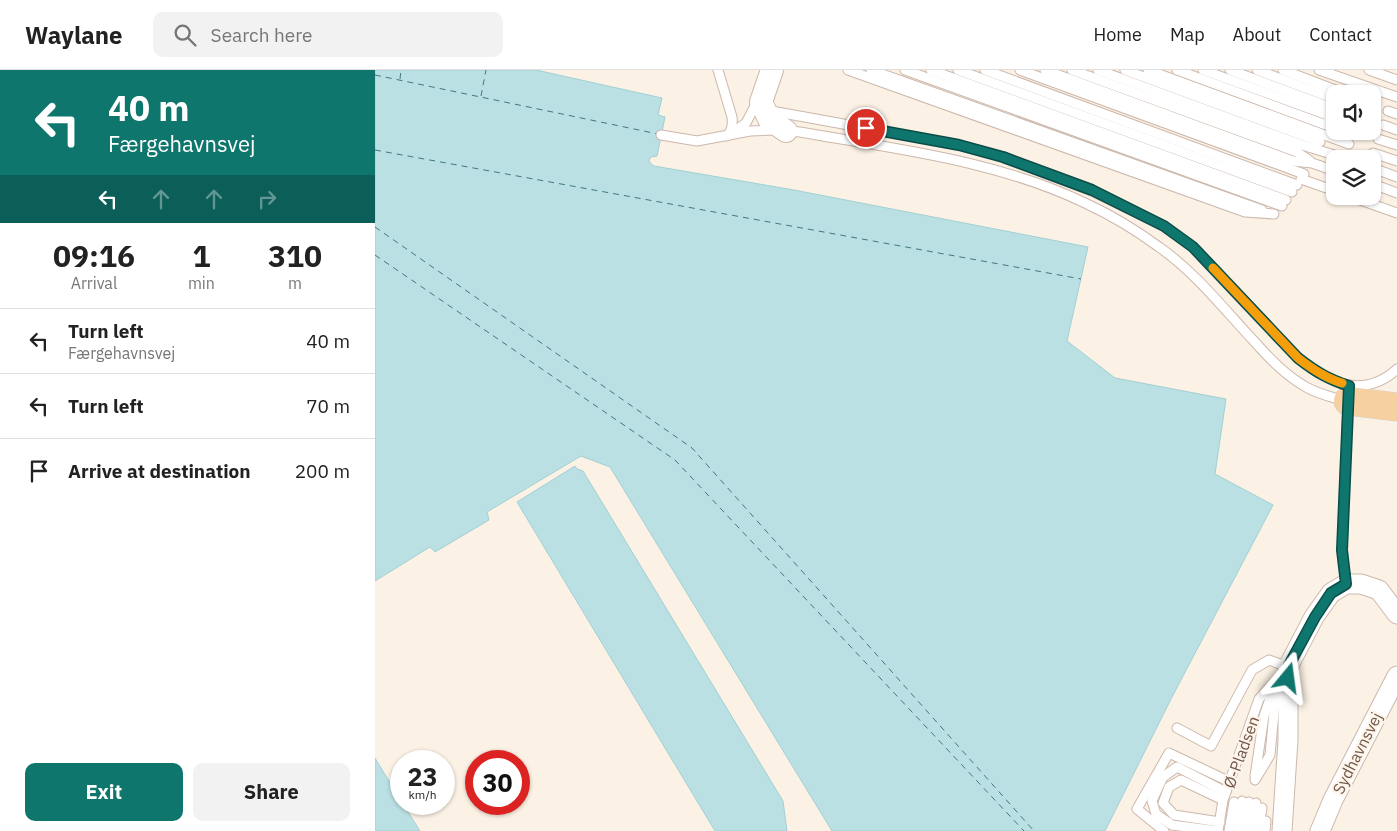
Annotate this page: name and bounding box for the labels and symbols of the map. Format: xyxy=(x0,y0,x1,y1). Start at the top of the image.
pin xyxy=(845,107,887,149)
position arrow xyxy=(1261,651,1313,703)
street label: Sydhavnsvej xyxy=(1328,709,1386,797)
street label: Ø-Pladsen xyxy=(1219,713,1263,791)
speed limit sign: 30 xyxy=(465,750,530,815)

